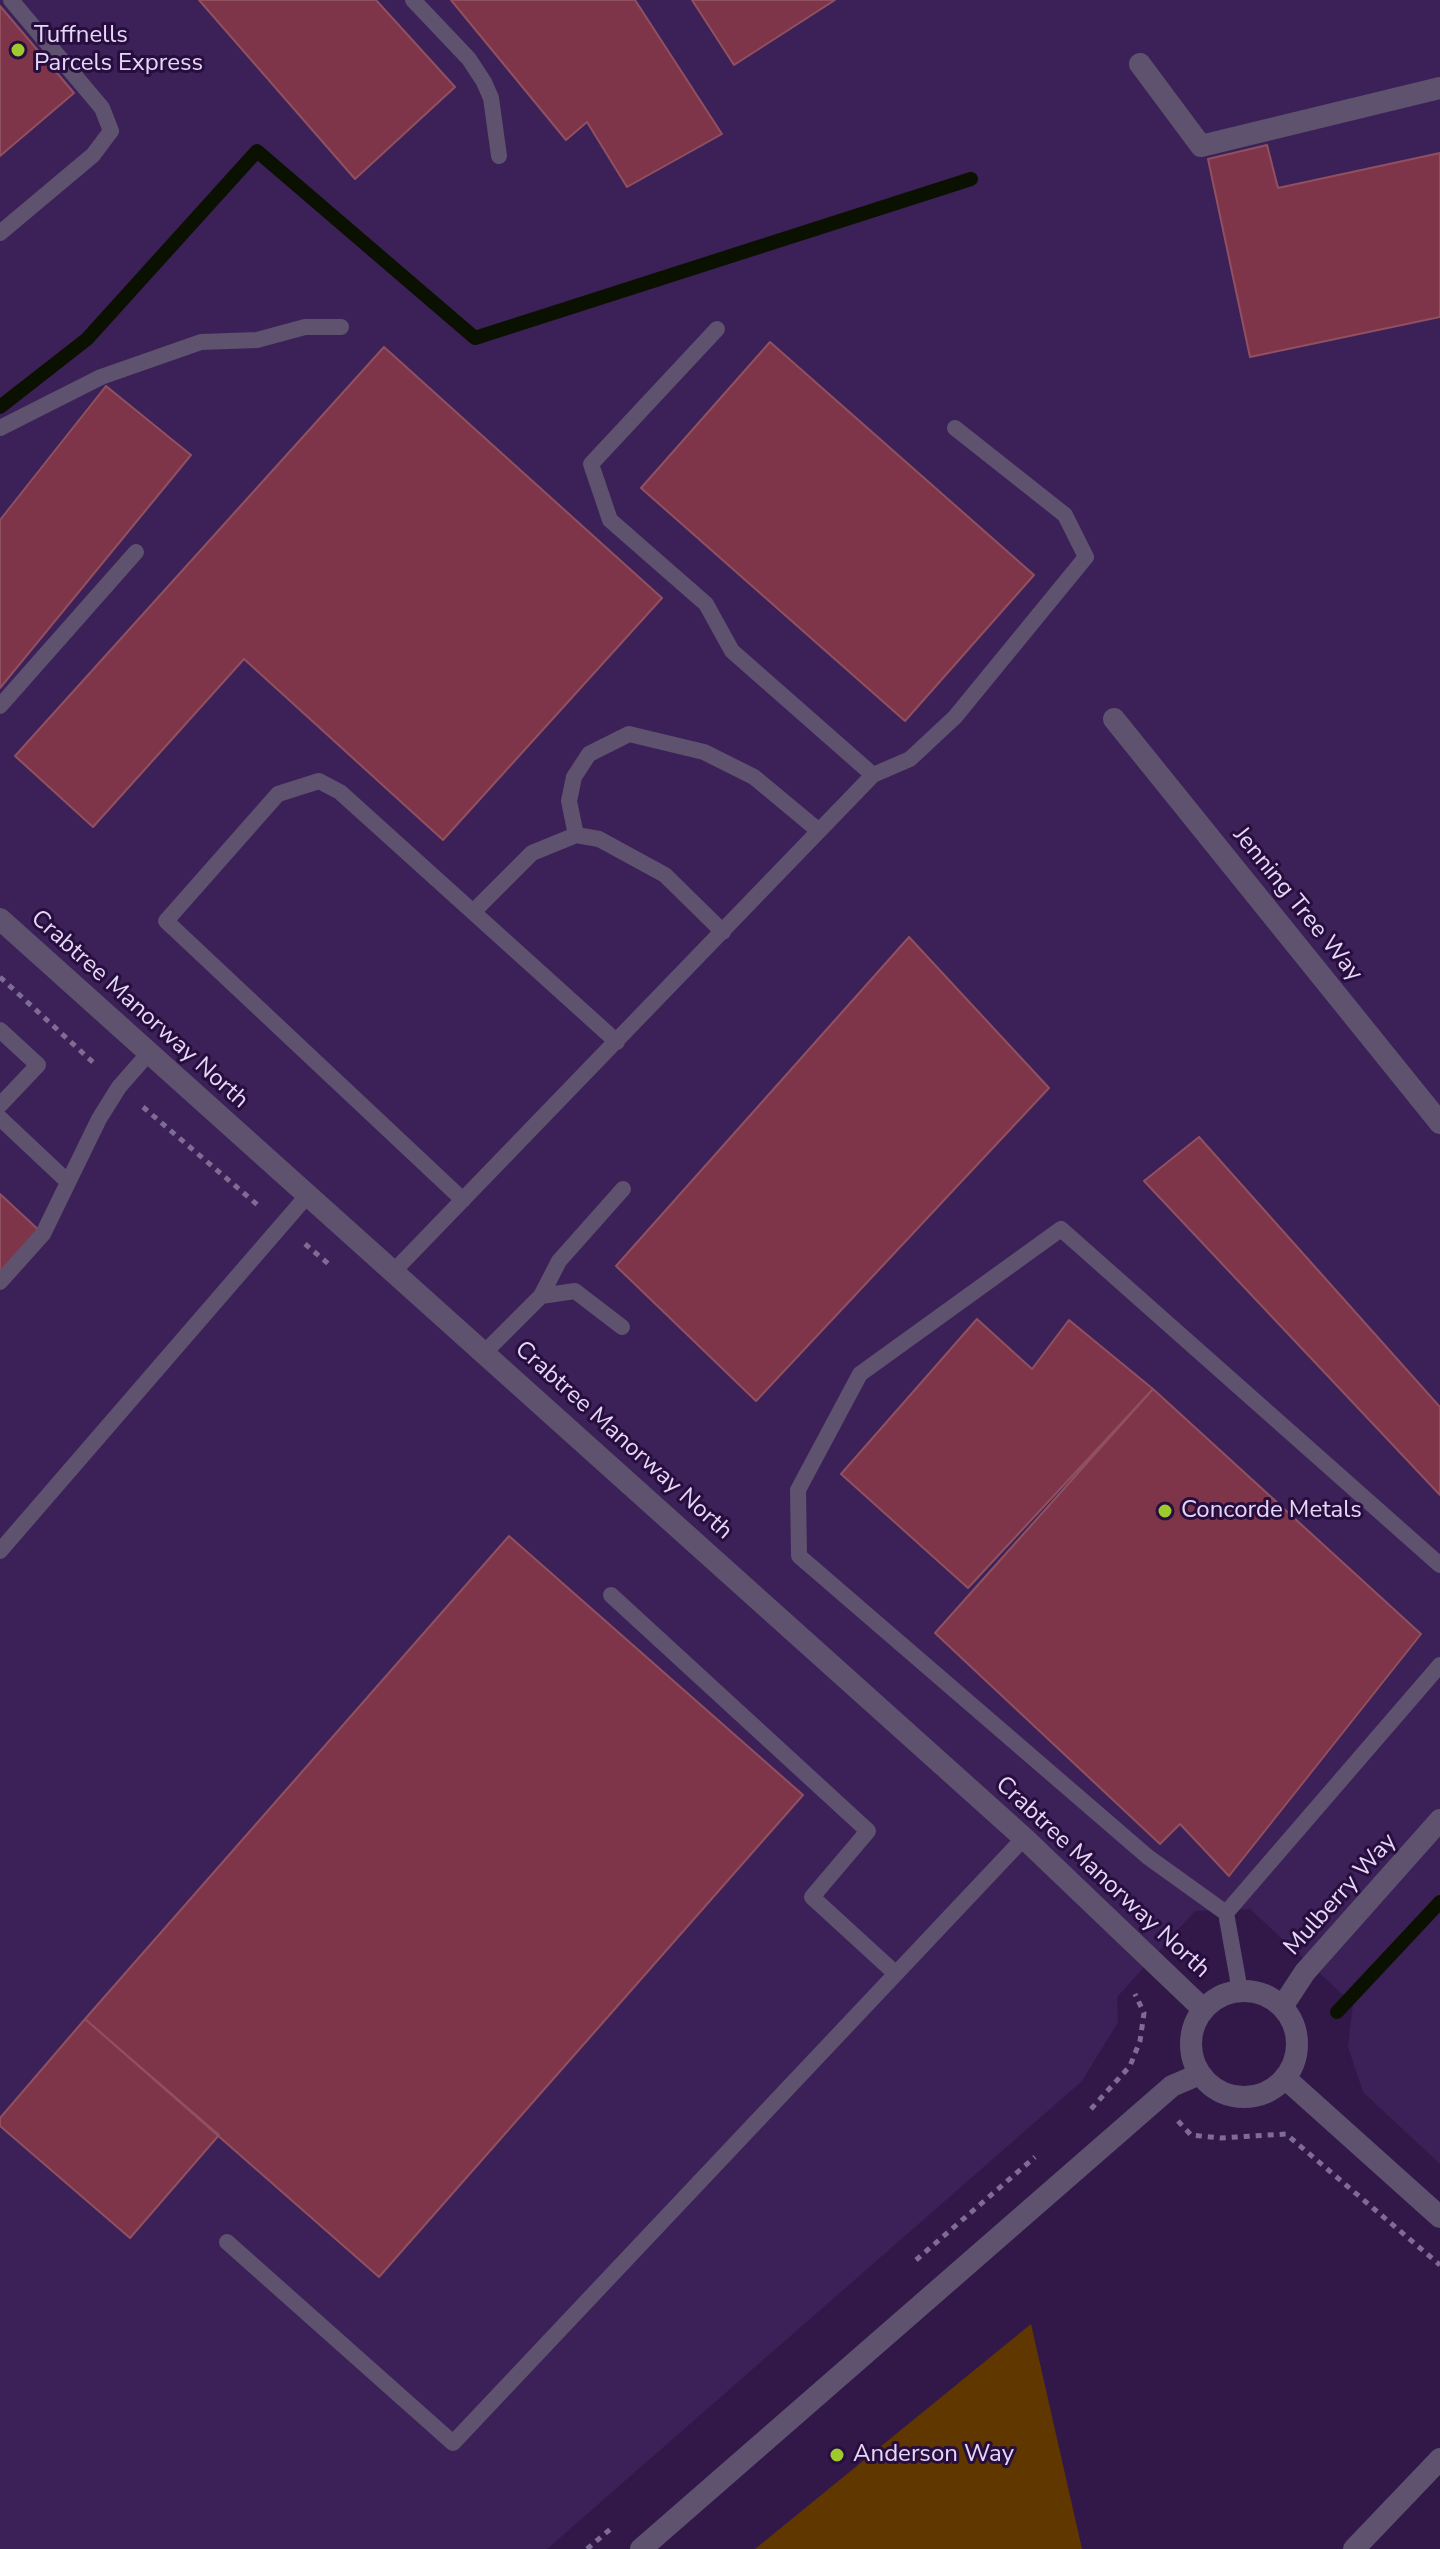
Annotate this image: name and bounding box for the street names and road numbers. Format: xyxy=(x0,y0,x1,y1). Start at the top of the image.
street label: Jenning Tree Way xyxy=(1226,822,1368,988)
street label: Crabtree Manorway North xyxy=(24,905,254,1115)
street label: Crabtree Manorway North xyxy=(508,1336,738,1546)
street label: Crabtree Manorway North xyxy=(989,1771,1215,1985)
street label: Mulberry Way xyxy=(1279,1828,1403,1962)

